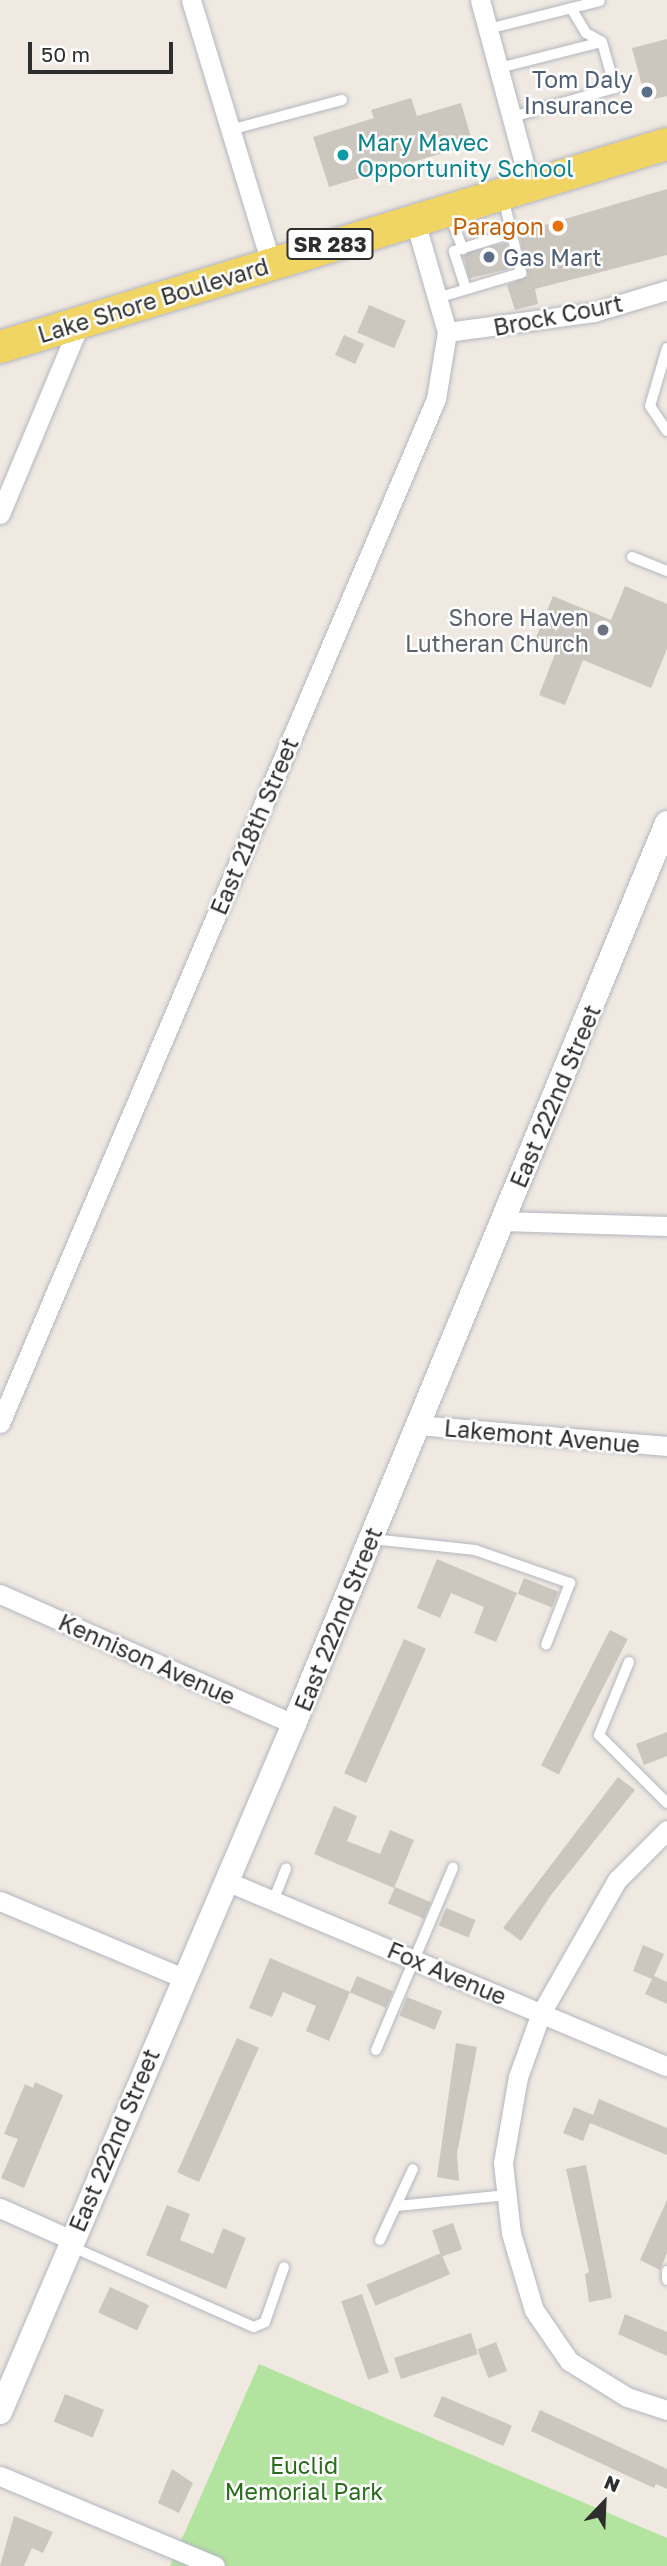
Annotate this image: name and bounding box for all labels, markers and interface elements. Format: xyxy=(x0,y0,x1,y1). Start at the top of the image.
scale bar xyxy=(32,28,177,72)
text: 50 m xyxy=(41,41,90,67)
place label: Tom Daly Insurance xyxy=(524,65,633,119)
marker: Tom Daly Insurance xyxy=(639,84,655,100)
place label: Mary Mavec Opportunity School xyxy=(357,128,574,182)
marker: Mary Mavec Opportunity School xyxy=(335,147,351,163)
place label: Paragon xyxy=(452,212,544,240)
marker: Paragon xyxy=(550,218,566,234)
road number: SR 283 xyxy=(286,226,374,262)
place label: Gas Mart xyxy=(503,243,602,271)
marker: Gas Mart xyxy=(481,249,497,265)
street label: Lake Shore Boulevard xyxy=(34,252,272,348)
street label: Brock Court xyxy=(491,289,625,341)
place label: Shore Haven Lutheran Church xyxy=(405,603,589,657)
marker: Shore Haven Lutheran Church xyxy=(595,622,611,638)
street label: East 218th Street xyxy=(204,733,304,919)
street label: East 222nd Street xyxy=(504,1000,606,1192)
street label: Lakemont Avenue xyxy=(443,1414,641,1458)
street label: East 222nd Street xyxy=(288,1523,388,1715)
street label: Kennison Avenue xyxy=(54,1608,240,1710)
street label: Fox Avenue xyxy=(383,1936,511,2010)
street label: East 222nd Street xyxy=(63,2044,165,2236)
park label: Euclid Memorial Park xyxy=(225,2451,383,2505)
north arrow xyxy=(569,2468,639,2538)
text: N xyxy=(601,2470,624,2497)

